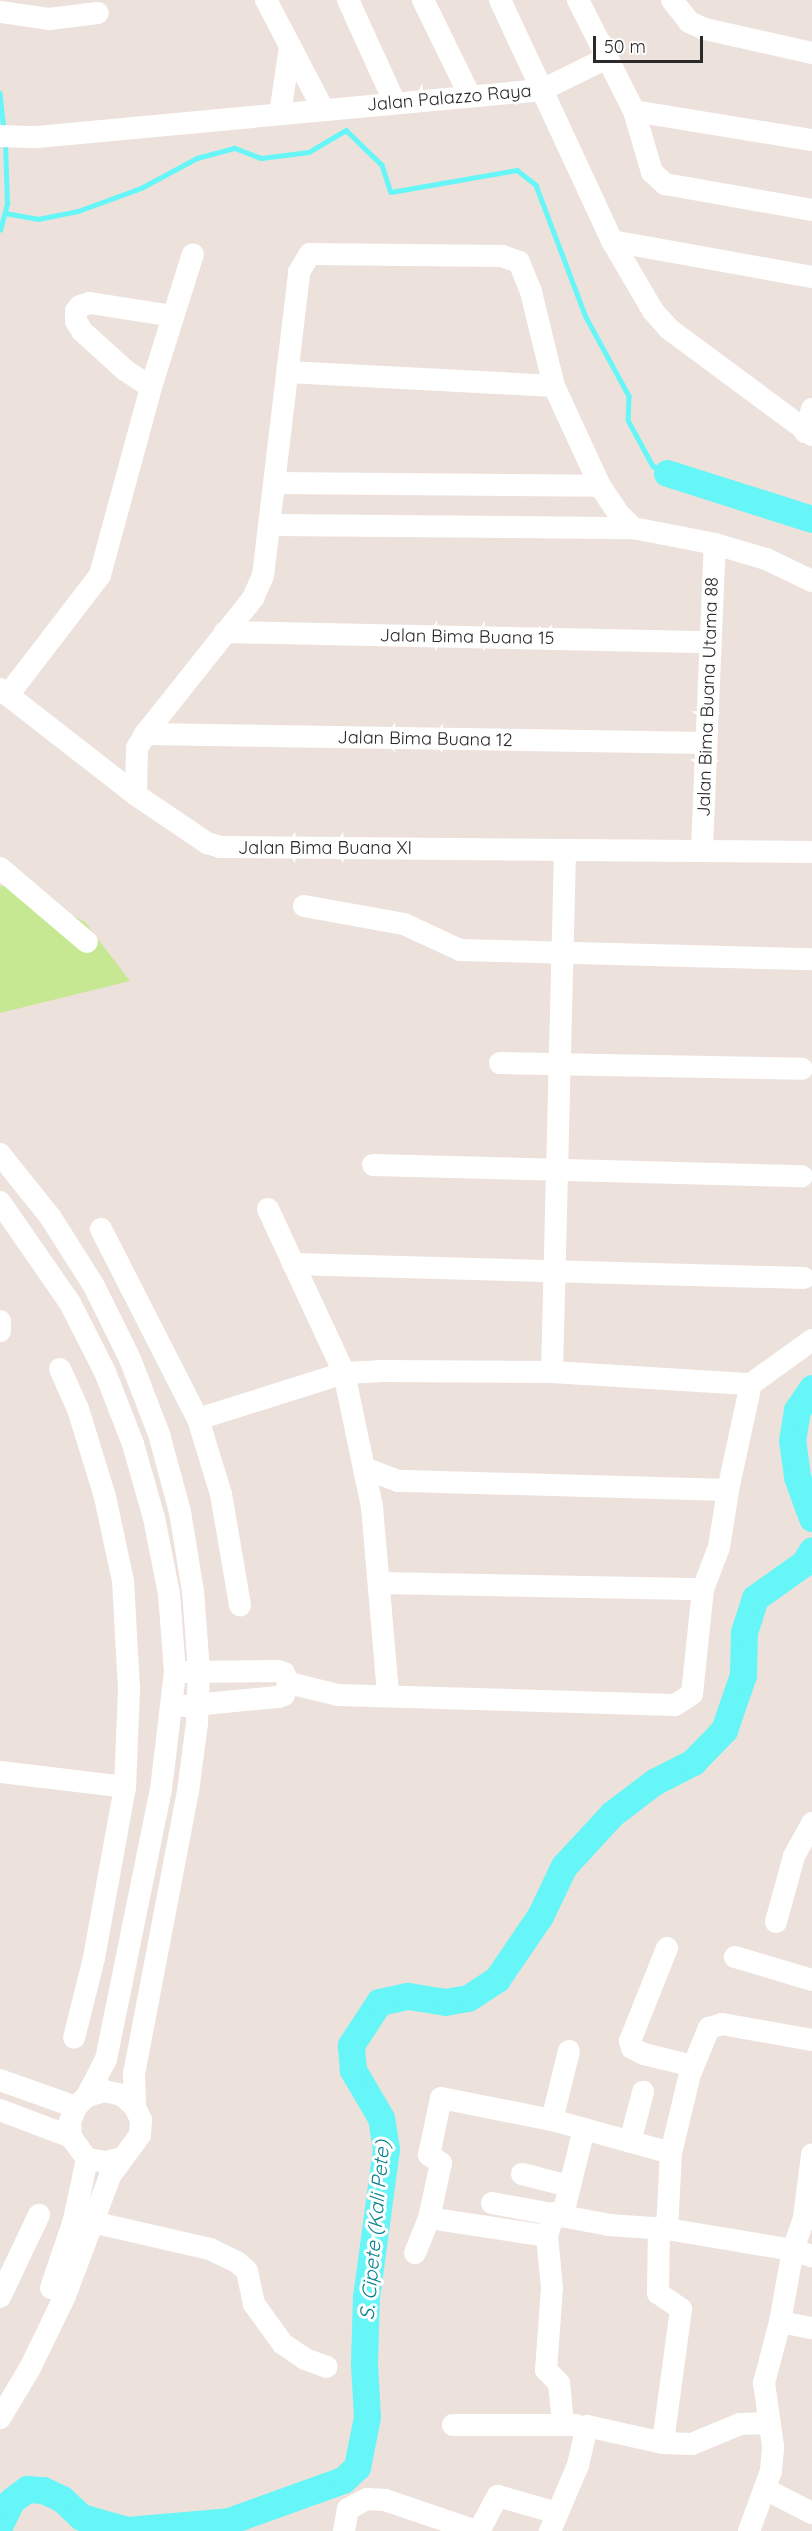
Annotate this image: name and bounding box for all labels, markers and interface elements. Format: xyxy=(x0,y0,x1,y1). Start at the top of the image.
scale bar xyxy=(596,24,706,62)
text: 50 m xyxy=(604,35,646,58)
street label: Jalan Palazzo Raya xyxy=(366,80,532,116)
street label: Jalan Bima Buana Utama 88 xyxy=(693,577,723,817)
street label: Jalan Bima Buana 15 xyxy=(379,625,555,649)
street label: Jalan Bima Buana 12 xyxy=(337,727,513,751)
street label: Jalan Bima Buana XI xyxy=(238,837,412,859)
water label: S. Cipete (Kali Pete) xyxy=(354,2139,394,2321)

